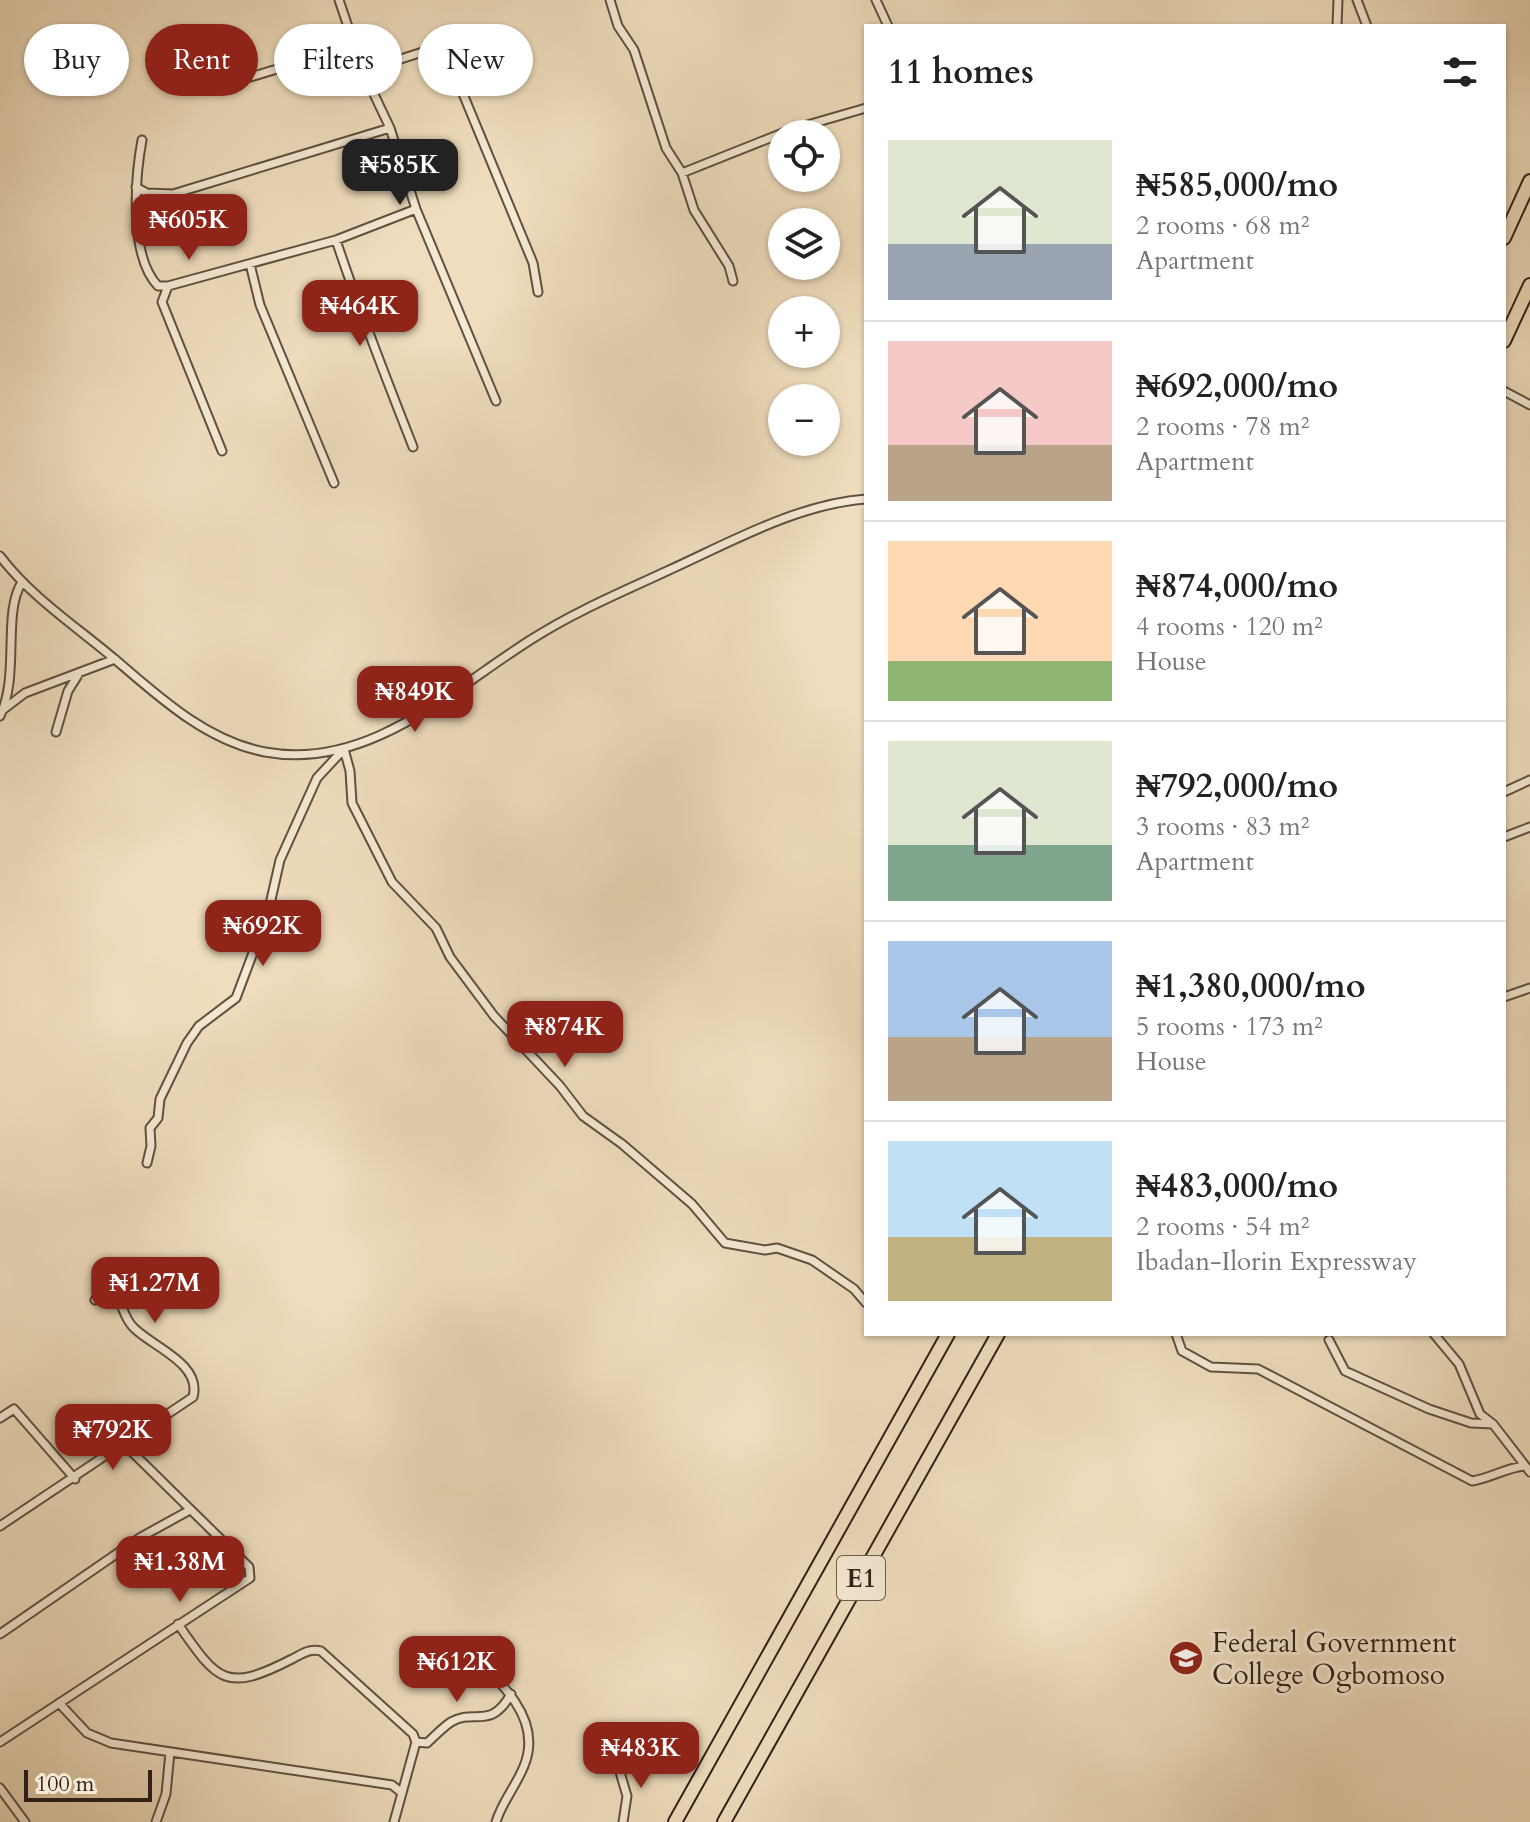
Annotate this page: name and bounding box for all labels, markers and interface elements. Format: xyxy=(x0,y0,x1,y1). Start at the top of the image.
chip: Buy xyxy=(24,24,129,96)
chip: Rent xyxy=(145,24,258,96)
chip: Filters xyxy=(274,24,402,96)
chip: New xyxy=(418,24,533,96)
text: 11 homes xyxy=(888,49,1034,95)
icon: filters xyxy=(1438,50,1482,94)
map controls xyxy=(768,120,840,456)
button: locate xyxy=(768,120,840,192)
pin: ₦585K xyxy=(344,139,456,207)
text: ₦585K xyxy=(360,147,440,182)
text: ₦585,000/mo xyxy=(1136,162,1338,208)
icon: home xyxy=(952,172,1048,268)
pin: ₦605K xyxy=(133,194,245,262)
text: ₦605K xyxy=(149,202,229,237)
button: layers xyxy=(768,208,840,280)
text: 2 rooms · 68 m² xyxy=(1136,208,1309,243)
text: Apartment xyxy=(1136,243,1254,278)
pin: ₦464K xyxy=(304,280,416,348)
text: ₦464K xyxy=(320,288,400,323)
button: + xyxy=(768,296,840,368)
text: ₦692,000/mo xyxy=(1136,363,1338,409)
icon: home xyxy=(952,373,1048,469)
button: − xyxy=(768,384,840,456)
text: 2 rooms · 78 m² xyxy=(1136,409,1309,444)
text: Apartment xyxy=(1136,444,1254,479)
text: ₦874,000/mo xyxy=(1136,563,1338,609)
icon: home xyxy=(952,573,1048,669)
text: 4 rooms · 120 m² xyxy=(1136,609,1323,644)
text: House xyxy=(1136,644,1207,679)
pin: ₦849K xyxy=(359,666,471,734)
text: ₦849K xyxy=(375,674,455,709)
text: ₦792,000/mo xyxy=(1136,763,1338,809)
icon: home xyxy=(952,773,1048,869)
text: 3 rooms · 83 m² xyxy=(1136,809,1309,844)
text: Apartment xyxy=(1136,844,1254,879)
pin: ₦692K xyxy=(207,900,319,968)
text: ₦692K xyxy=(223,908,303,943)
text: ₦1,380,000/mo xyxy=(1136,963,1366,1009)
icon: home xyxy=(952,973,1048,1069)
pin: ₦874K xyxy=(509,1001,621,1069)
text: ₦874K xyxy=(525,1009,605,1044)
text: 5 rooms · 173 m² xyxy=(1136,1009,1323,1044)
text: House xyxy=(1136,1044,1207,1079)
text: ₦483,000/mo xyxy=(1136,1163,1338,1209)
icon: home xyxy=(952,1173,1048,1269)
text: 2 rooms · 54 m² xyxy=(1136,1209,1309,1244)
text: Ibadan-Ilorin Expressway xyxy=(1136,1244,1417,1279)
pin: ₦1.27M xyxy=(90,1257,220,1325)
text: ₦1.27M xyxy=(109,1265,201,1300)
pin: ₦792K xyxy=(57,1404,169,1472)
text: ₦792K xyxy=(73,1412,153,1447)
pin: ₦1.38M xyxy=(115,1536,245,1604)
text: ₦1.38M xyxy=(134,1544,226,1579)
road number: E1 xyxy=(837,1556,885,1600)
place label: Federal Government College Ogbomoso xyxy=(1212,1624,1457,1694)
pin: ₦612K xyxy=(401,1636,513,1704)
school or university icon: Federal Government College Ogbomoso xyxy=(1167,1639,1205,1677)
text: ₦612K xyxy=(417,1644,497,1679)
pin: ₦483K xyxy=(585,1722,697,1790)
text: ₦483K xyxy=(601,1730,681,1765)
scale bar xyxy=(24,1766,152,1802)
text: 100 m xyxy=(36,1769,94,1799)

